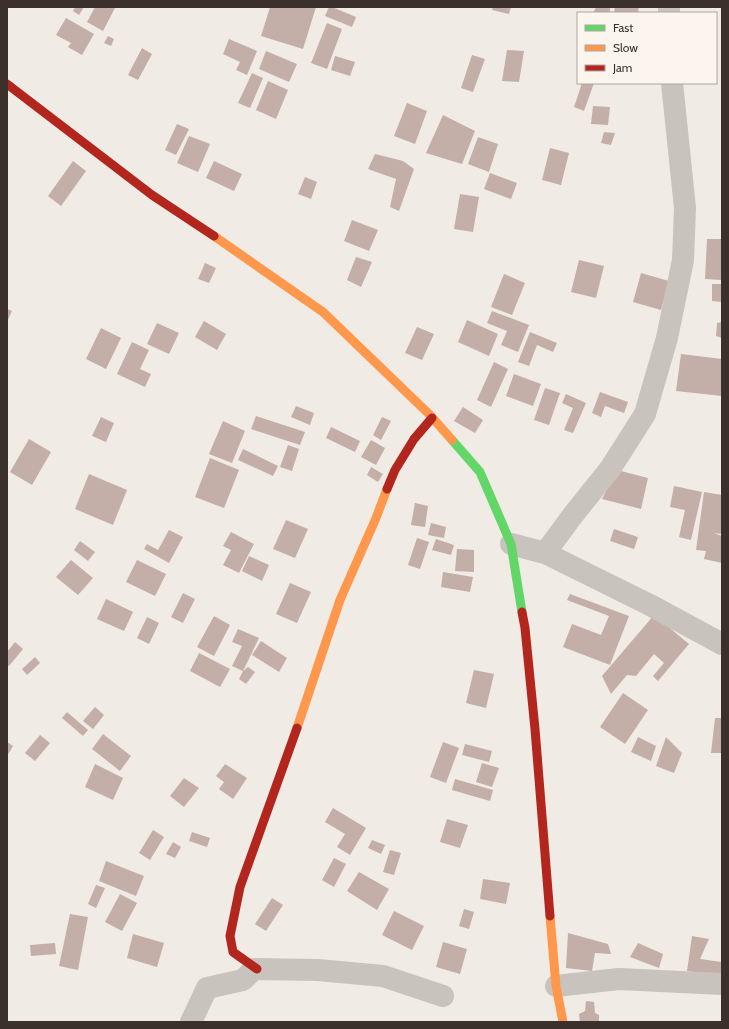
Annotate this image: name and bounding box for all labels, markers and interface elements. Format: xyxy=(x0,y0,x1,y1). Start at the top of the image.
legend xyxy=(577,12,717,84)
text: Fast xyxy=(613,20,633,35)
text: Slow xyxy=(613,40,638,55)
text: Jam xyxy=(612,60,632,75)

